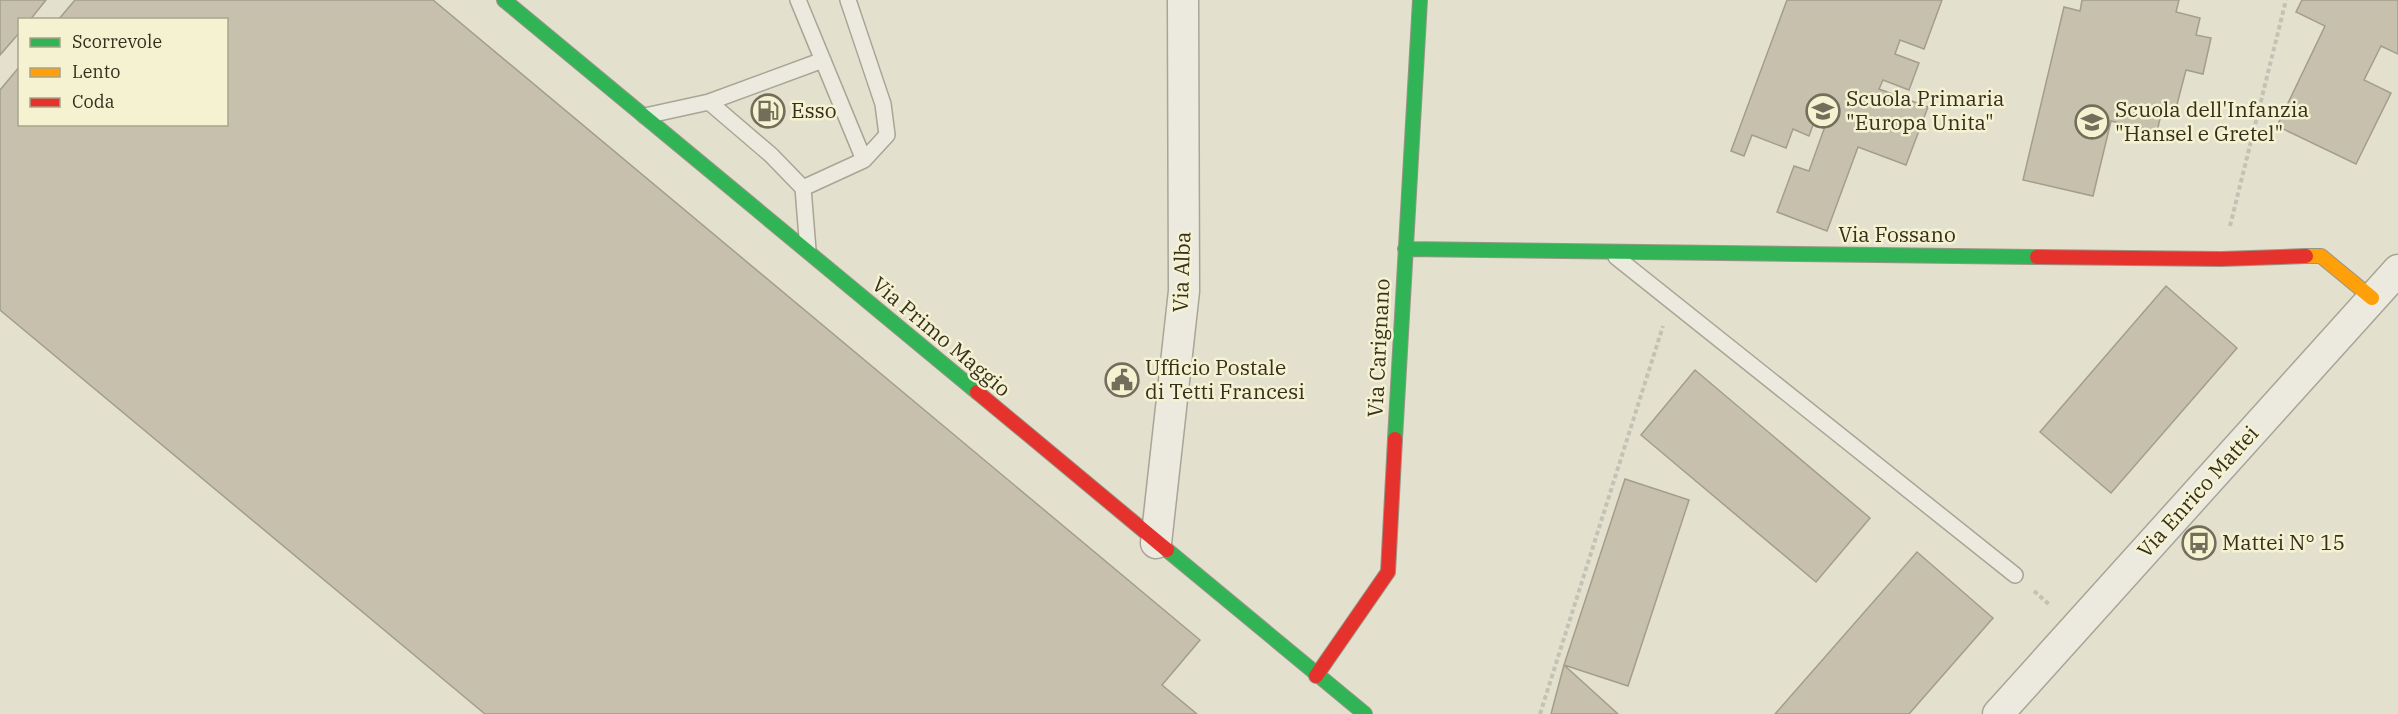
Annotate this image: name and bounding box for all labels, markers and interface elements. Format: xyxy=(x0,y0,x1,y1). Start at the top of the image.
legend xyxy=(18,18,228,126)
text: Scorrevole xyxy=(72,30,162,53)
text: Lento xyxy=(72,60,120,83)
place label: Scuola Primaria "Europa Unita" xyxy=(1846,84,2004,136)
text: Coda xyxy=(72,90,115,113)
fuel station icon: Esso xyxy=(750,93,786,129)
school or university icon: Scuola Primaria "Europa Unita" xyxy=(1805,93,1841,129)
place label: Scuola dell'Infanzia "Hansel e Gretel" xyxy=(2115,95,2309,147)
place label: Esso xyxy=(791,96,837,124)
school or university icon: Scuola dell'Infanzia "Hansel e Gretel" xyxy=(2074,104,2110,140)
street label: Via Fossano xyxy=(1838,220,1956,248)
street label: Via Alba xyxy=(1166,231,1196,313)
street label: Via Primo Maggio xyxy=(866,270,1017,403)
street label: Via Carignano xyxy=(1360,278,1396,418)
place label: Ufficio Postale di Tetti Francesi xyxy=(1145,353,1305,405)
public building icon: Ufficio Postale di Tetti Francesi xyxy=(1104,362,1140,398)
street label: Via Enrico Mattei xyxy=(2130,419,2264,563)
bus stop icon: Mattei N° 15 xyxy=(2181,525,2217,561)
place label: Mattei N° 15 xyxy=(2222,528,2345,556)

